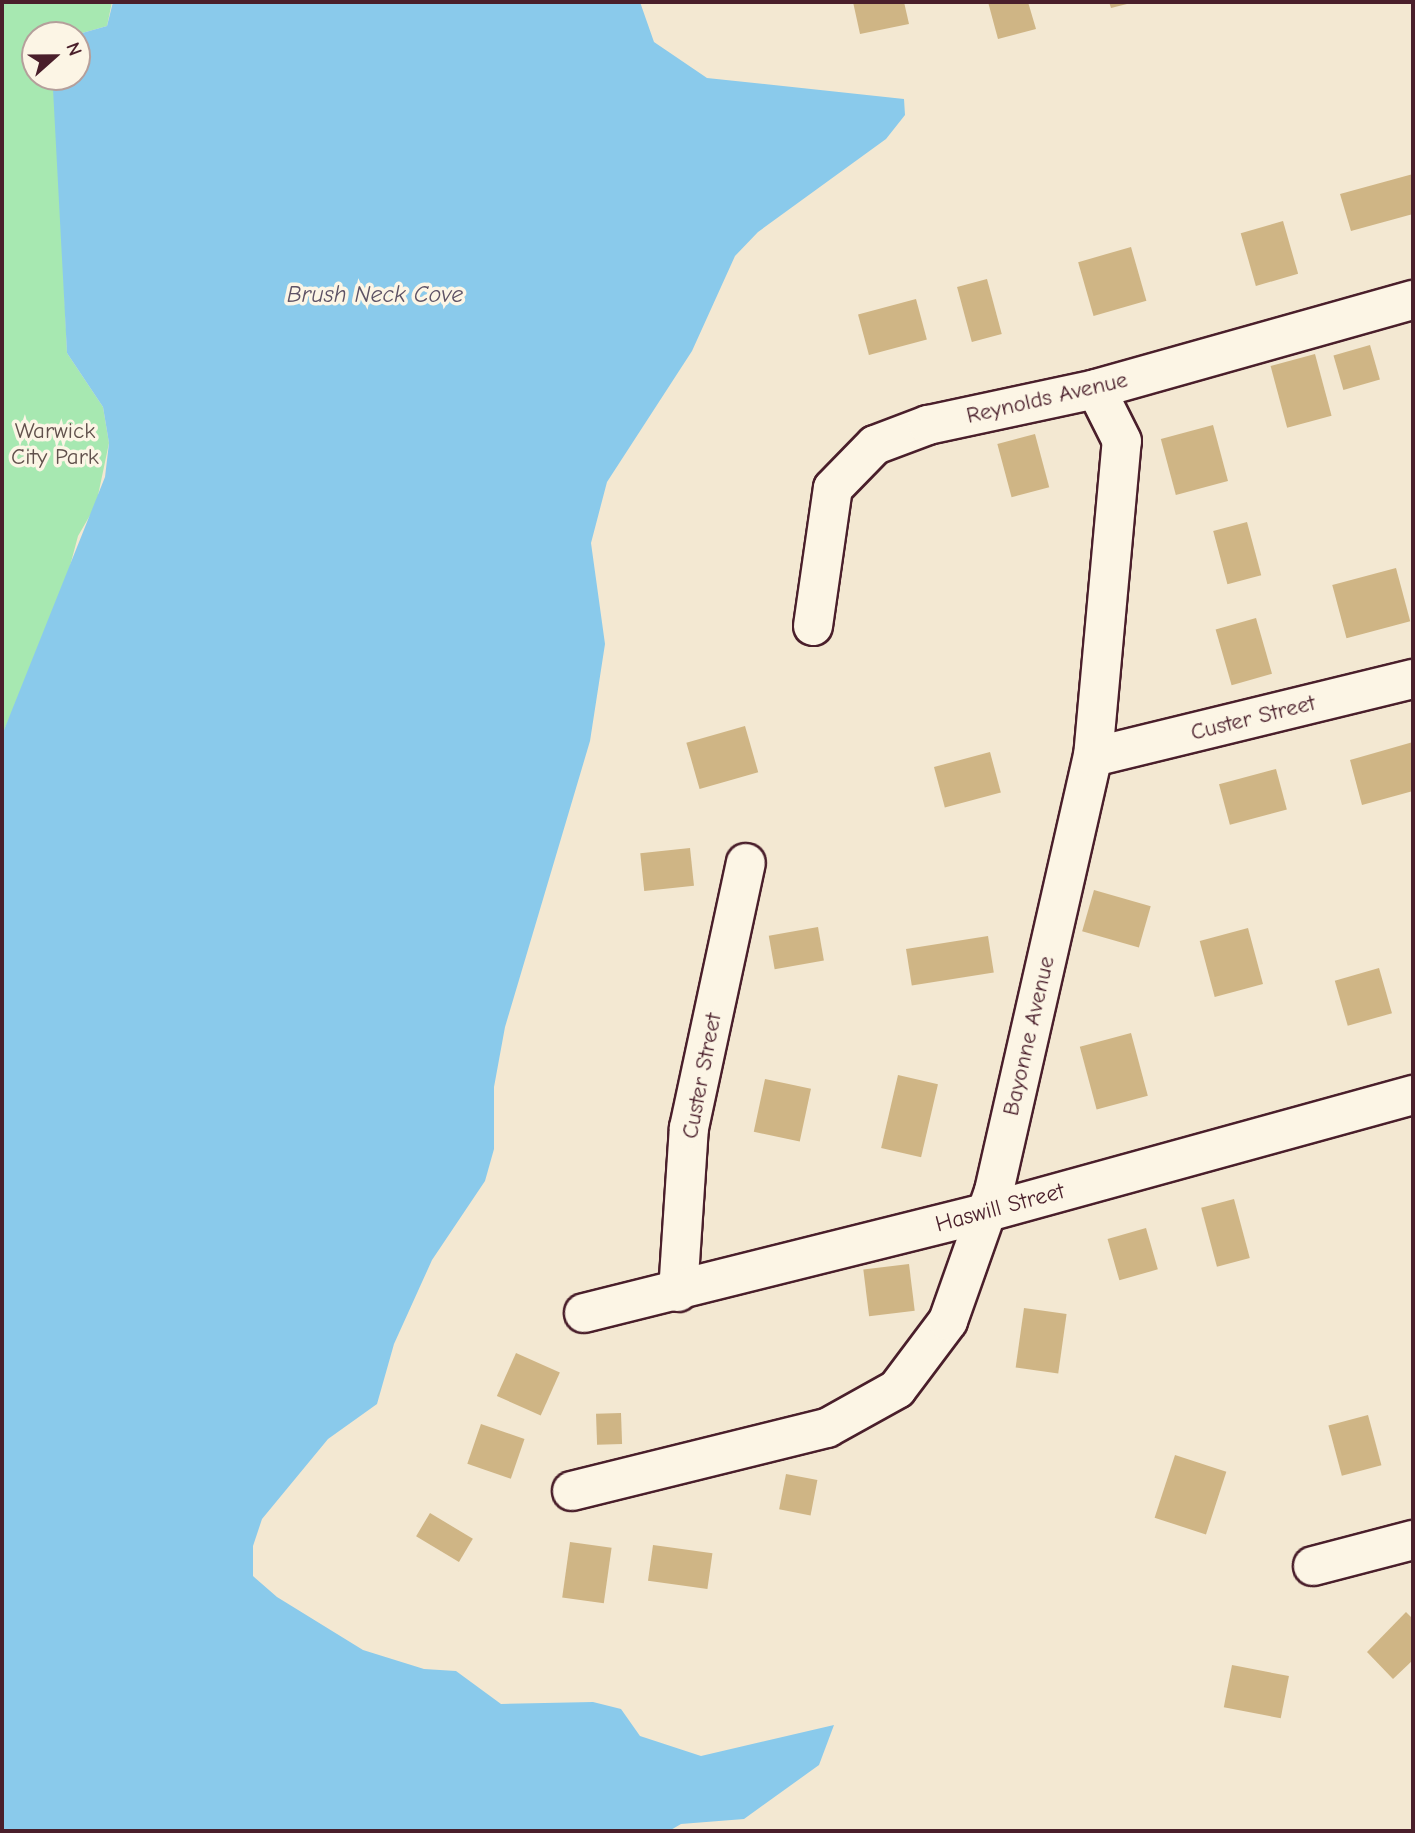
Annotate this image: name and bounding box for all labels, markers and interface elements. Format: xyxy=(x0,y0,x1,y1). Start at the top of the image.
north arrow xyxy=(21,21,91,91)
text: N xyxy=(61,39,86,59)
water label: Brush Neck Cove xyxy=(287,281,463,309)
street label: Reynolds Avenue xyxy=(964,366,1130,430)
park label: Warwick City Park xyxy=(11,417,99,471)
street label: Custer Street xyxy=(1188,689,1318,747)
street label: Bayonne Avenue xyxy=(997,954,1061,1118)
street label: Custer Street xyxy=(676,1011,728,1141)
street label: Haswill Street xyxy=(932,1178,1068,1238)

